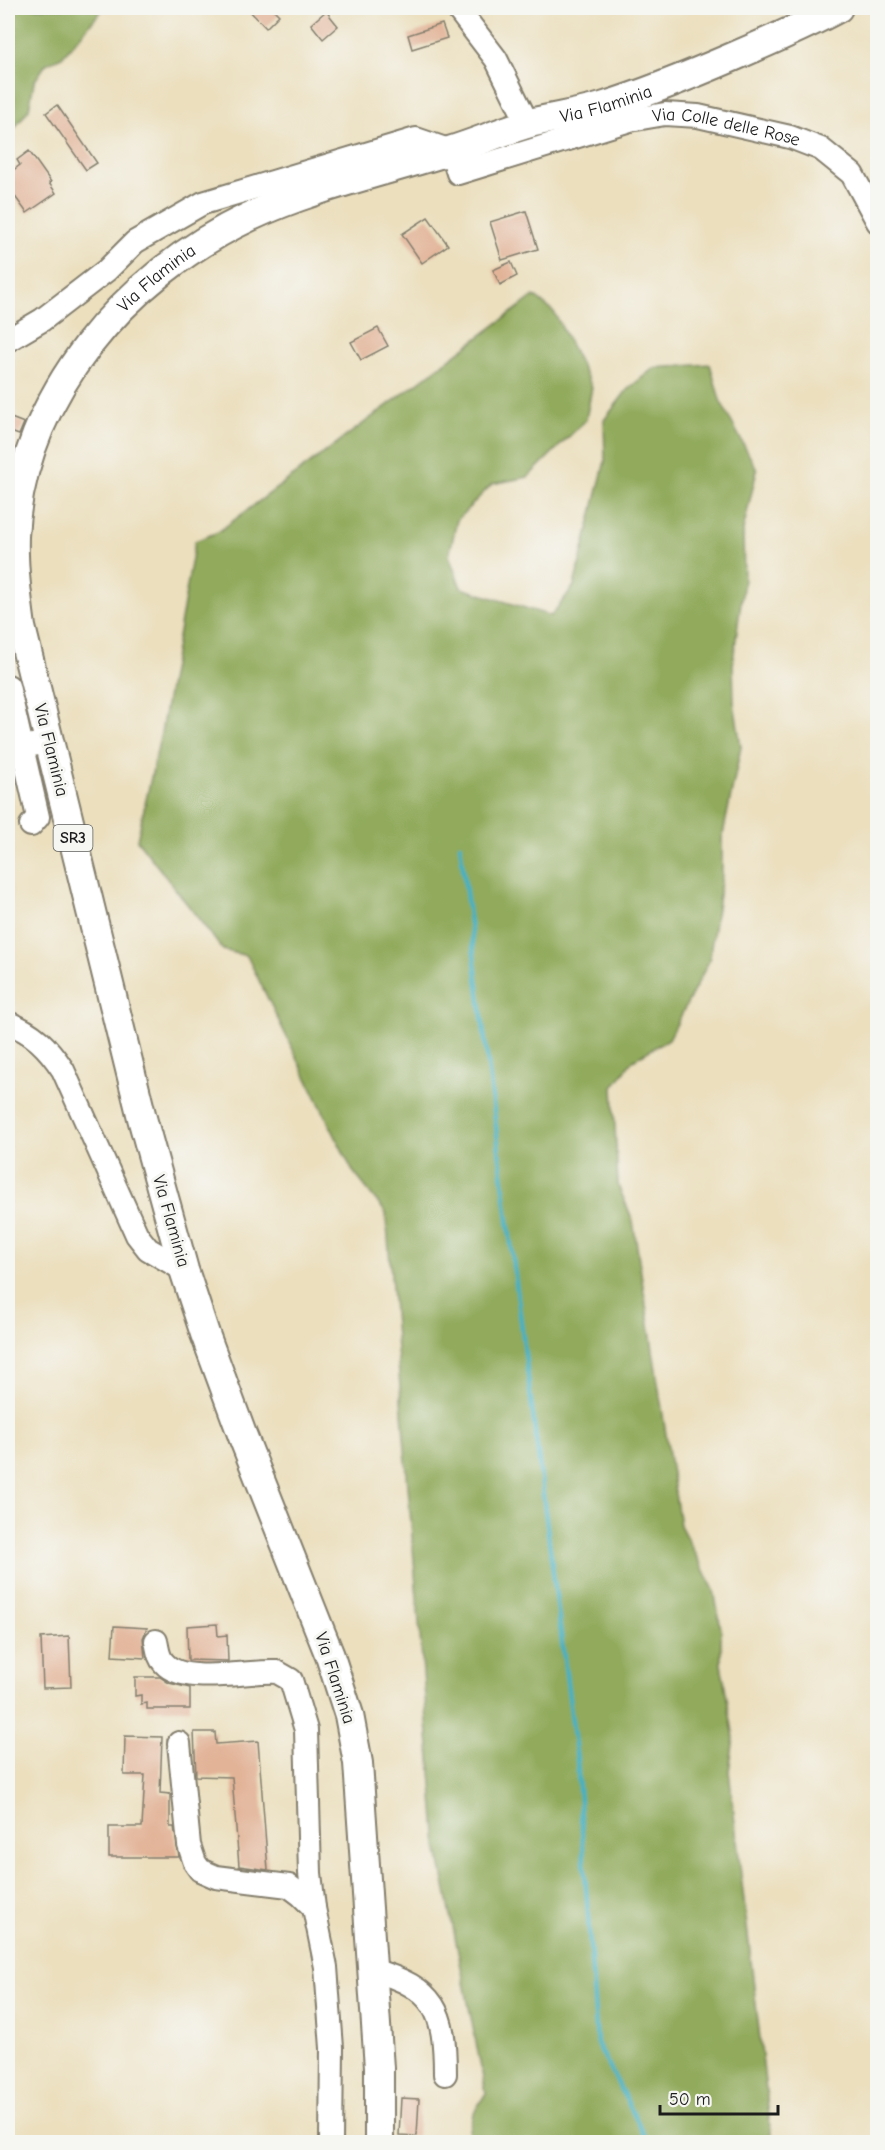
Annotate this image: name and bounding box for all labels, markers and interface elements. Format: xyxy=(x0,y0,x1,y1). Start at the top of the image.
street label: Via Flaminia xyxy=(558,80,655,127)
street label: Via Colle delle Rose xyxy=(651,103,804,151)
street label: Via Flaminia xyxy=(113,240,199,316)
street label: Via Flaminia xyxy=(29,701,73,799)
road number: SR3 xyxy=(54,825,92,851)
street label: Via Flaminia xyxy=(148,1172,194,1270)
street label: Via Flaminia xyxy=(310,1630,360,1726)
scale bar xyxy=(660,2078,778,2116)
text: 50 m xyxy=(669,2089,711,2110)

